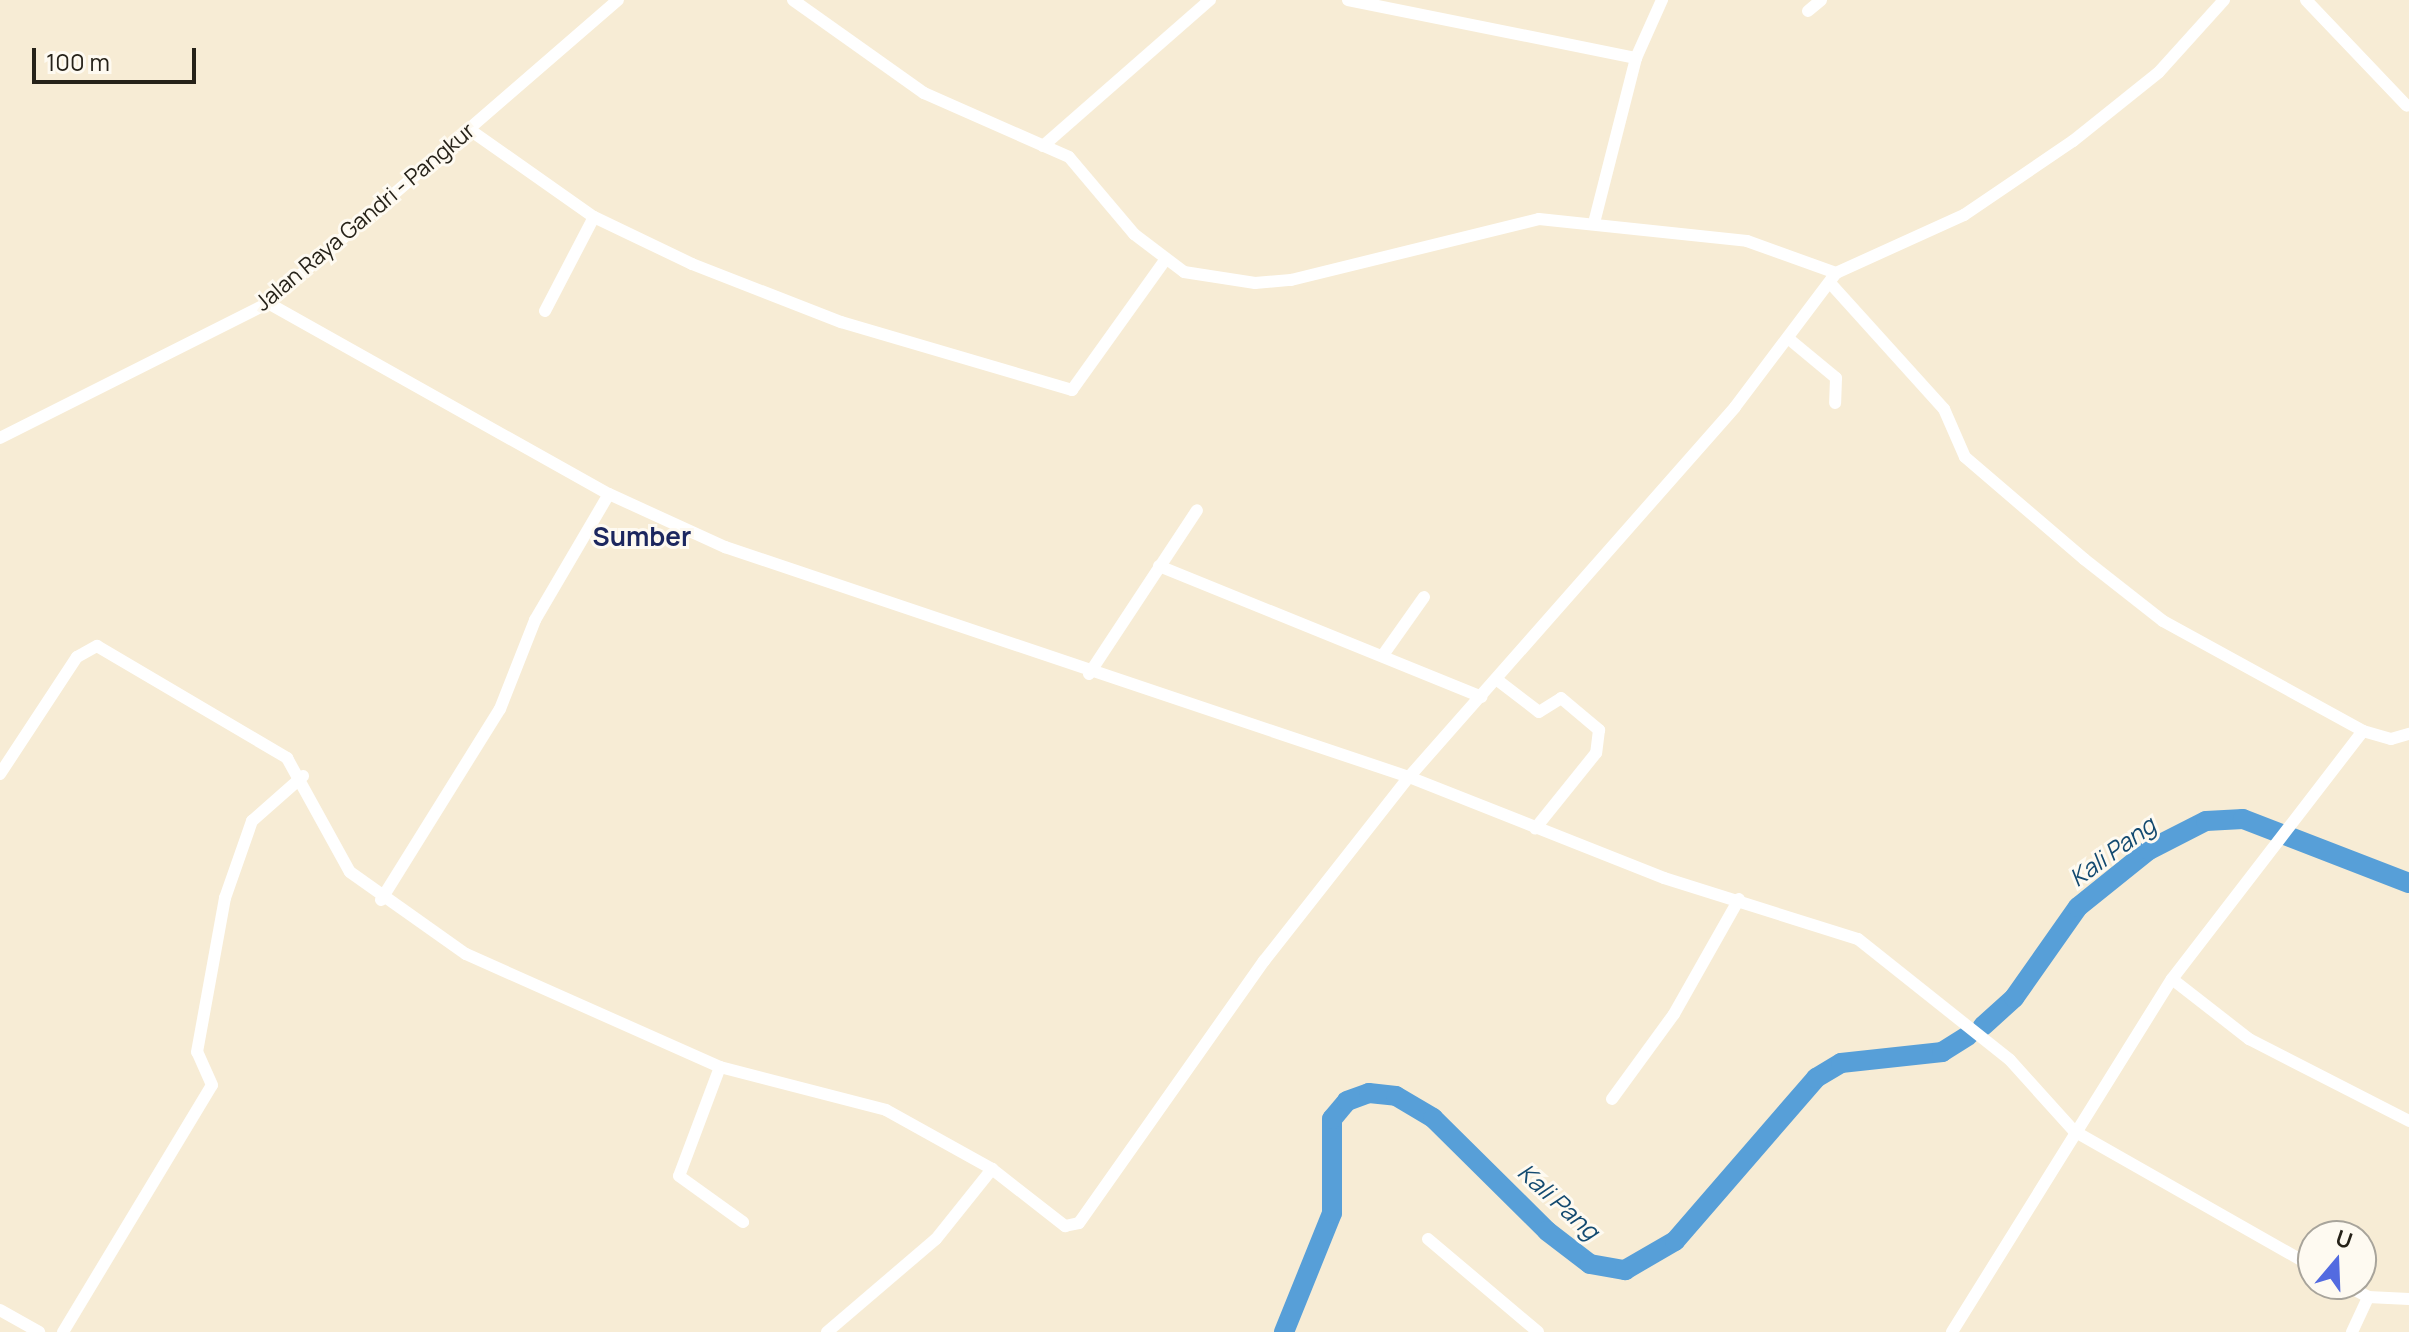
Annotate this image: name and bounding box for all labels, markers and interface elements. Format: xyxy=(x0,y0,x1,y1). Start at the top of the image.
scale bar xyxy=(36,32,200,82)
text: 100 m xyxy=(46,45,110,78)
street label: Jalan Raya Gandri - Pangkur xyxy=(250,117,480,317)
district label: Sumber xyxy=(593,521,691,553)
water label: Kali Pang xyxy=(2063,810,2161,892)
water label: Kali Pang xyxy=(1512,1157,1606,1245)
north arrow xyxy=(2297,1220,2377,1300)
text: U xyxy=(2332,1222,2357,1256)

